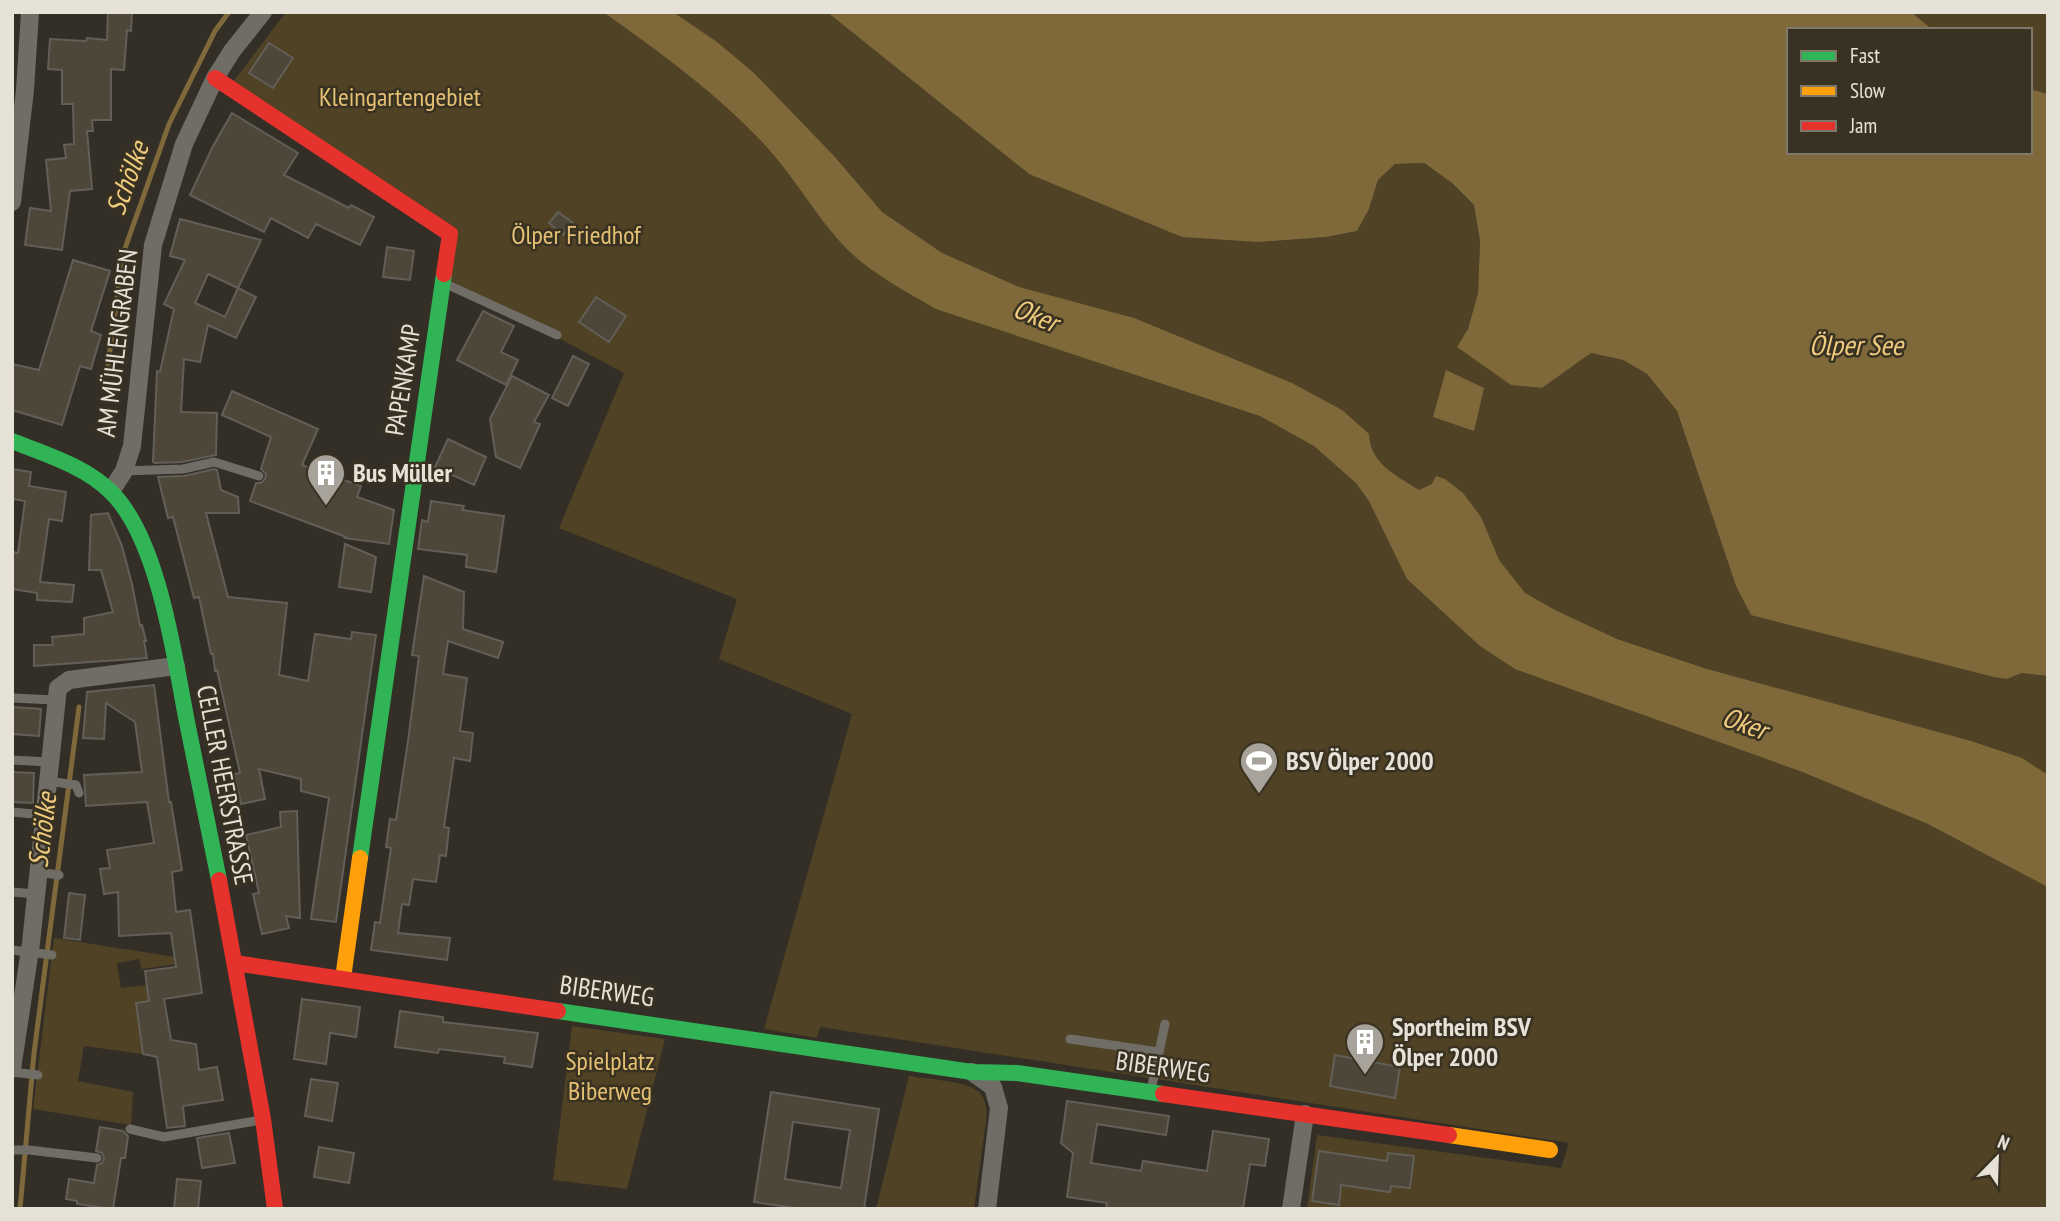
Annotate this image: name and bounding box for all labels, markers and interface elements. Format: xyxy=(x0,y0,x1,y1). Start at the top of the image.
legend xyxy=(1787,28,2032,154)
text: Fast xyxy=(1850,42,1880,69)
text: Slow xyxy=(1850,77,1886,104)
park label: Kleingartengebiet xyxy=(319,80,481,113)
text: Jam xyxy=(1849,112,1877,139)
water label: Schölke xyxy=(96,134,158,219)
park label: Ölper Friedhof xyxy=(511,218,642,251)
street label: AM MÜHLENGRABEN xyxy=(89,247,144,439)
water label: Oker xyxy=(1008,289,1068,342)
street label: PAPENKAMP xyxy=(377,322,428,438)
water label: Ölper See xyxy=(1809,326,1906,363)
building icon: Bus Müller xyxy=(305,452,347,507)
place label: Bus Müller xyxy=(353,456,452,489)
street label: CELLER HEERSTRASSE xyxy=(190,682,261,888)
water label: Oker xyxy=(1718,697,1777,749)
sports icon: BSV Ölper 2000 xyxy=(1238,740,1280,795)
place label: BSV Ölper 2000 xyxy=(1286,744,1434,777)
water label: Schölke xyxy=(19,788,65,869)
street label: BIBERWEG xyxy=(558,968,656,1013)
place label: Sportheim BSV Ölper 2000 xyxy=(1392,1010,1532,1073)
building icon: Sportheim BSV Ölper 2000 xyxy=(1344,1021,1386,1076)
park label: Spielplatz Biberweg xyxy=(565,1044,655,1107)
street label: BIBERWEG xyxy=(1114,1044,1212,1089)
north arrow xyxy=(1962,1123,2032,1193)
text: N xyxy=(1994,1129,2013,1155)

